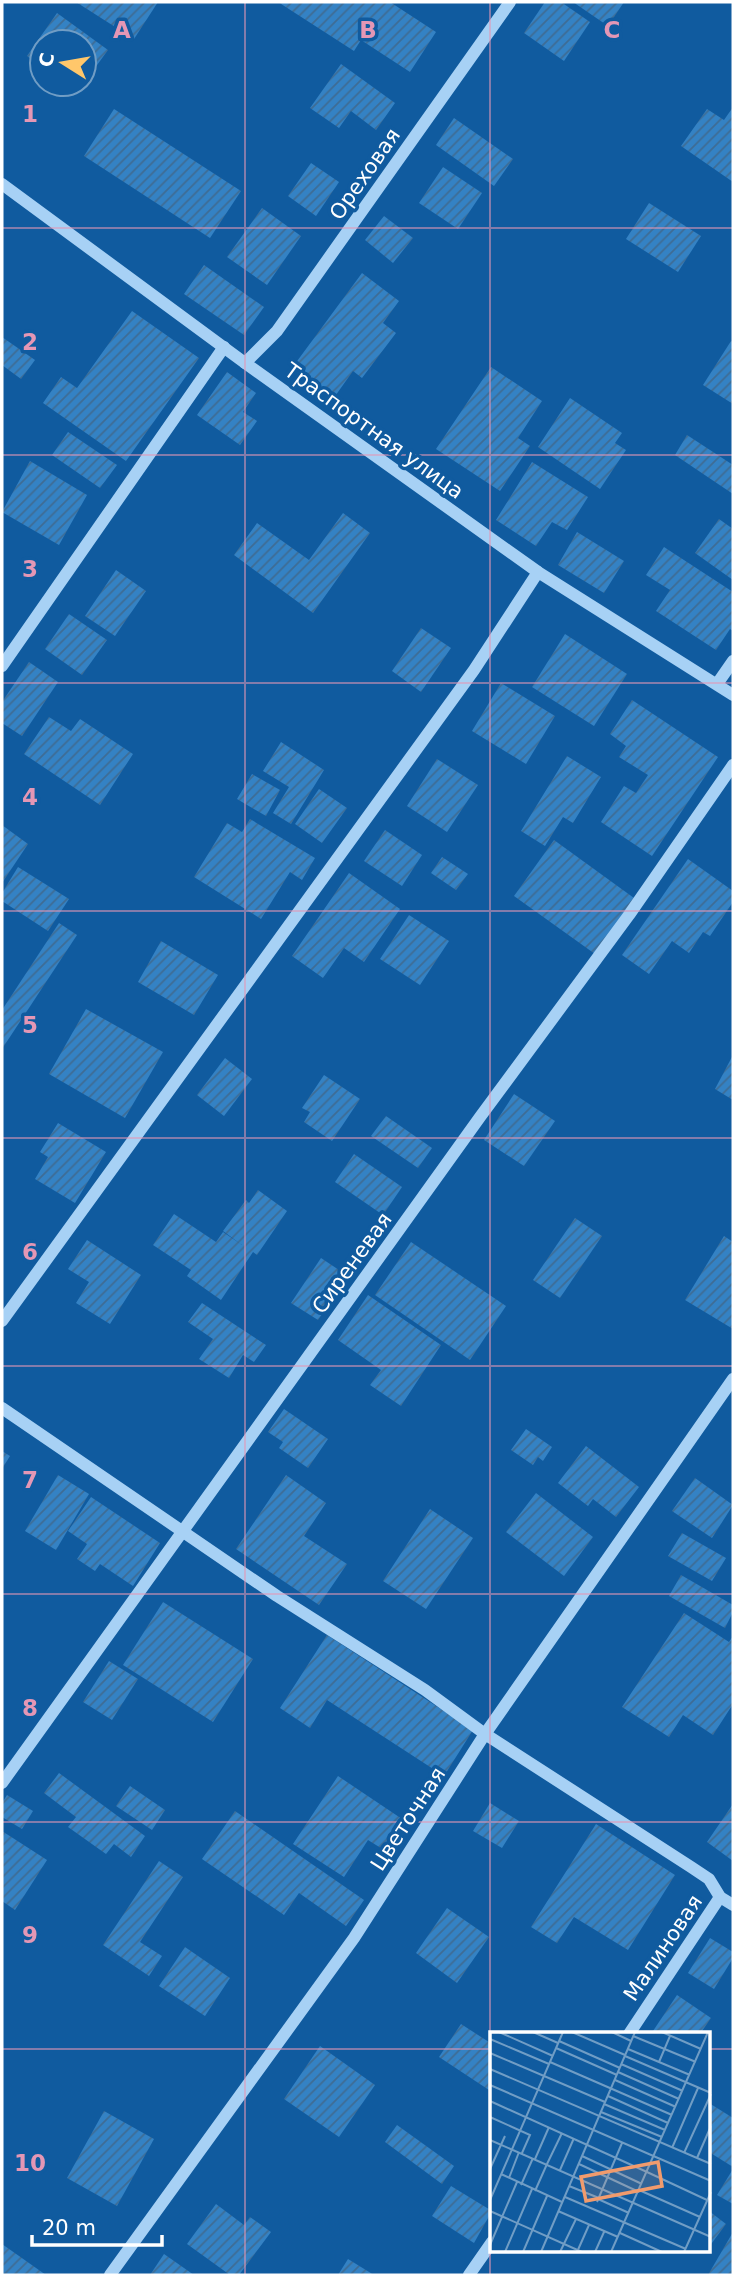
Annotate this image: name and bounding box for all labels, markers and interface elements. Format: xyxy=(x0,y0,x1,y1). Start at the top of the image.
text: A xyxy=(113,17,131,43)
text: B xyxy=(359,17,377,43)
text: C xyxy=(604,17,620,43)
north arrow xyxy=(28,28,98,98)
text: С xyxy=(34,51,58,69)
text: 1 xyxy=(22,101,38,127)
street label: Ореховая xyxy=(325,124,405,224)
text: 2 xyxy=(22,329,38,355)
street label: Траспортная улица xyxy=(279,357,468,504)
text: 3 xyxy=(22,556,38,582)
text: 4 xyxy=(22,784,38,810)
text: 5 xyxy=(22,1012,38,1038)
street label: Сиреневая xyxy=(307,1208,397,1318)
text: 6 xyxy=(22,1239,38,1265)
text: 7 xyxy=(22,1467,38,1493)
text: 8 xyxy=(22,1695,38,1721)
street label: Цветочная xyxy=(366,1763,450,1875)
street label: Малиновая xyxy=(619,1891,707,2005)
text: 9 xyxy=(22,1922,38,1948)
inset map xyxy=(490,2032,710,2252)
text: 10 xyxy=(14,2150,46,2176)
scale bar xyxy=(32,2204,161,2248)
text: 20 m xyxy=(42,2216,96,2240)

